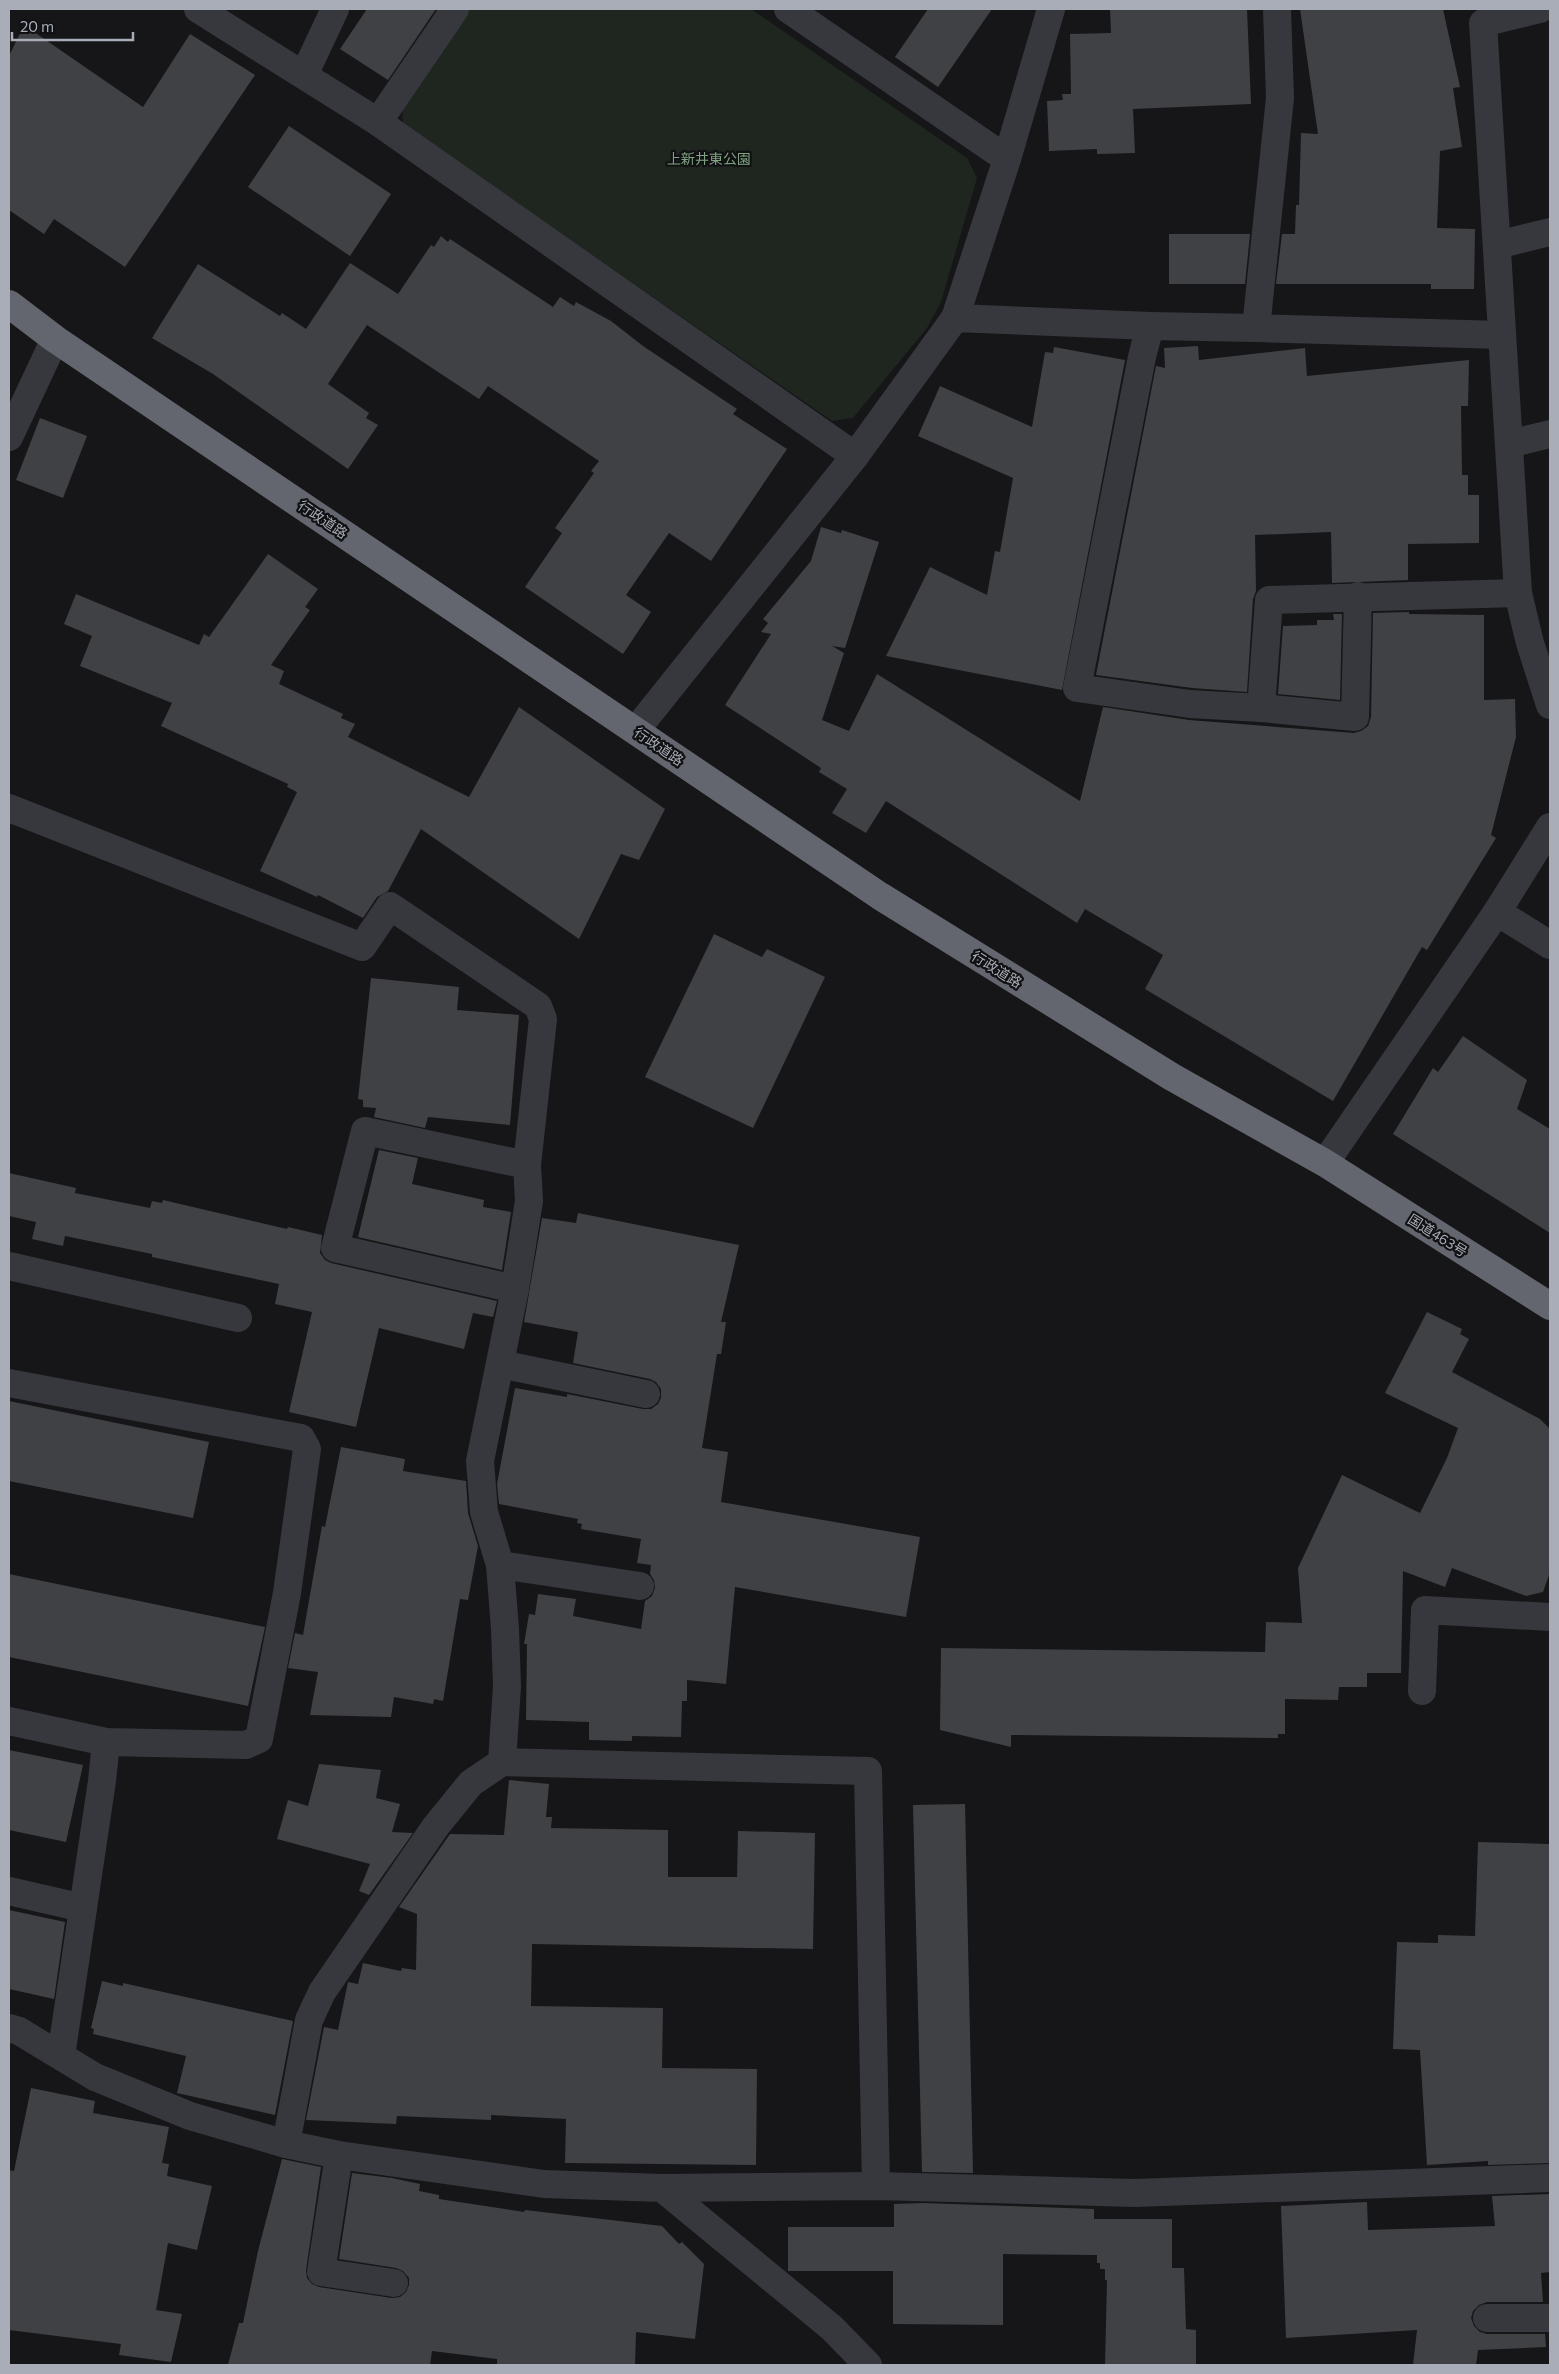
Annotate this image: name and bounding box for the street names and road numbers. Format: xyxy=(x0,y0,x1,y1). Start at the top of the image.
street label: 行政道路 xyxy=(295,496,351,542)
street label: 行政道路 xyxy=(631,723,687,769)
street label: 行政道路 xyxy=(969,947,1025,991)
street label: 国道463号 xyxy=(1405,1210,1471,1260)

